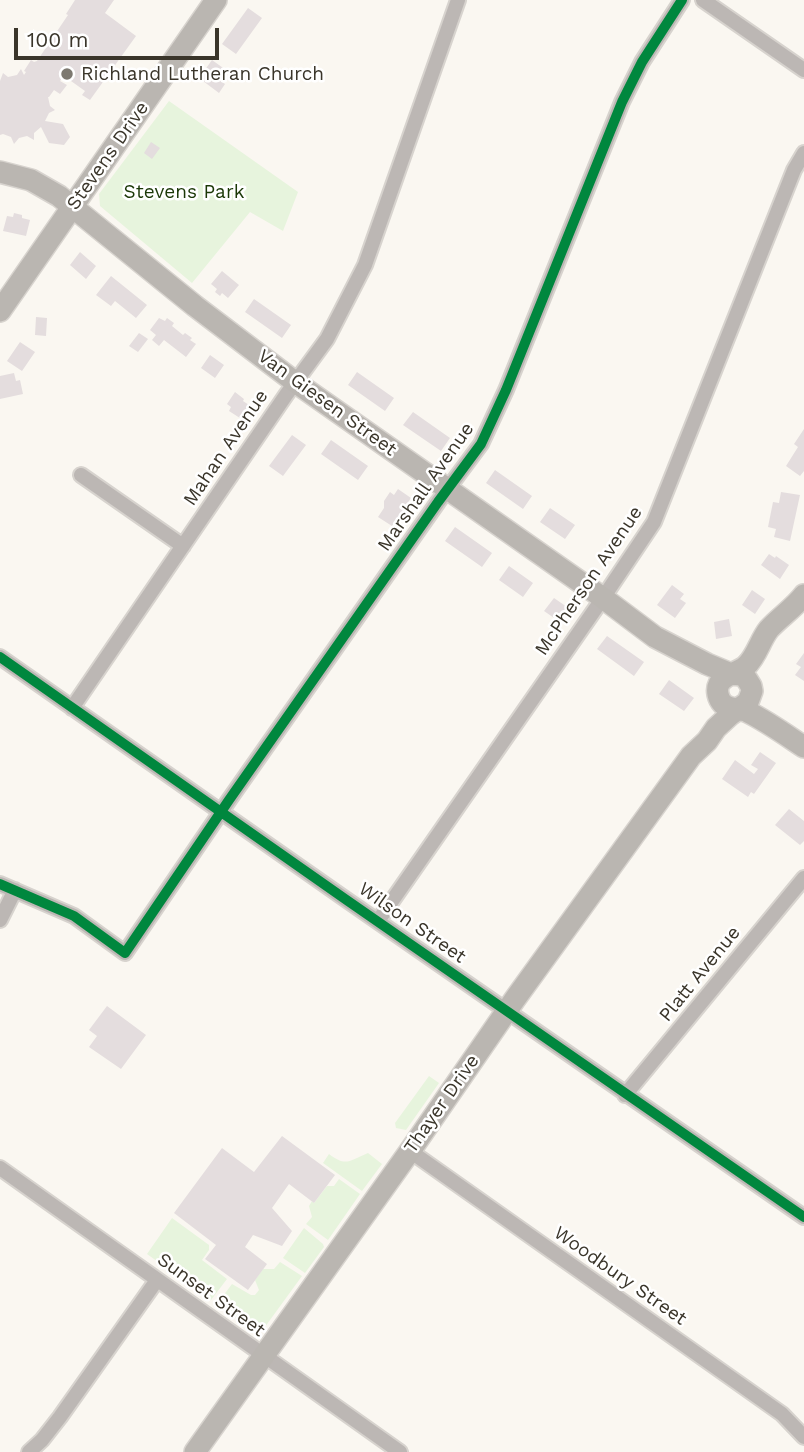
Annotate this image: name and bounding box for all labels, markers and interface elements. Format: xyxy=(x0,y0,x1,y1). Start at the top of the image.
scale bar xyxy=(18,14,222,58)
text: 100 m xyxy=(27,27,89,52)
place label: Richland Lutheran Church xyxy=(81,63,324,85)
marker: Richland Lutheran Church xyxy=(59,66,75,82)
street label: Stevens Drive xyxy=(62,97,154,215)
park label: Stevens Park xyxy=(124,181,244,203)
street label: Van Giesen Street xyxy=(253,345,401,461)
street label: Mahan Avenue xyxy=(179,386,273,510)
street label: Marshall Avenue xyxy=(373,418,479,556)
street label: McPherson Avenue xyxy=(531,502,647,660)
street label: Wilson Street xyxy=(354,878,470,968)
street label: Platt Avenue xyxy=(655,922,745,1026)
street label: Thayer Drive xyxy=(400,1050,484,1158)
street label: Woodbury Street xyxy=(549,1222,691,1330)
street label: Sunset Street xyxy=(153,1248,269,1342)

